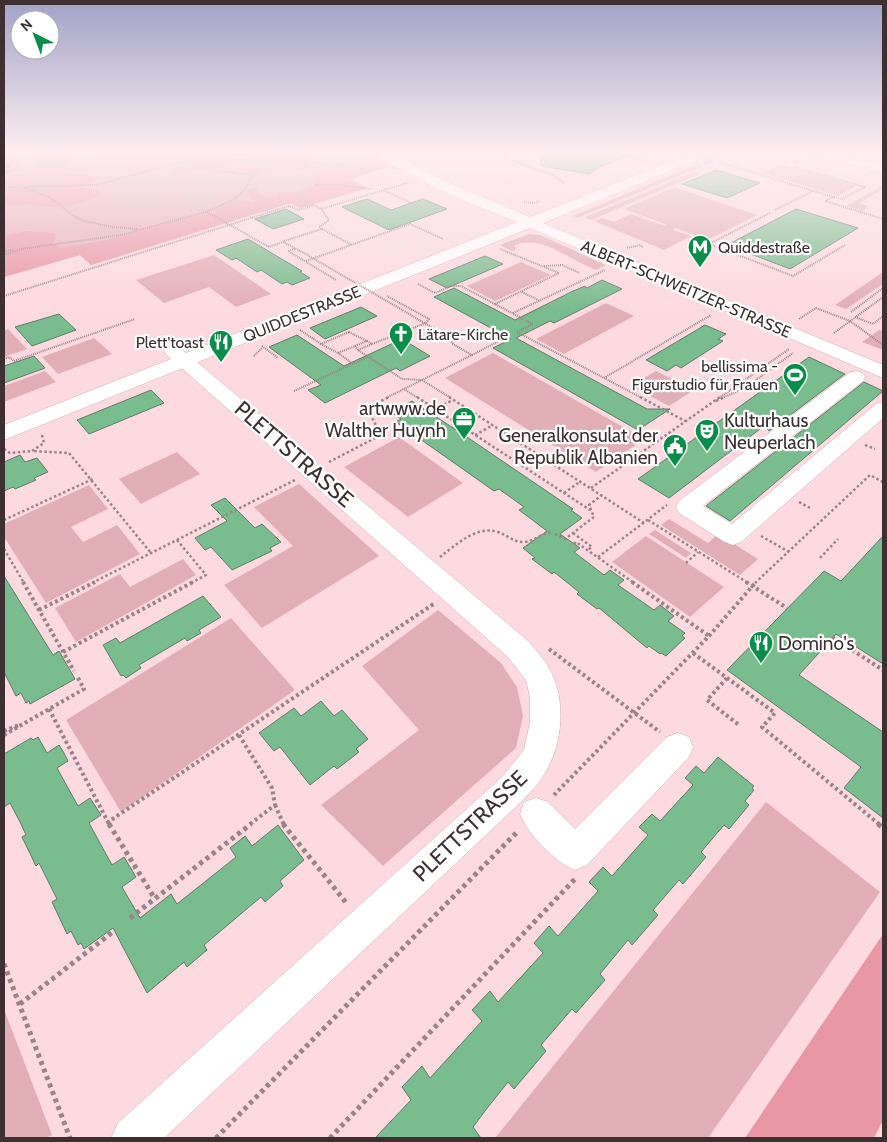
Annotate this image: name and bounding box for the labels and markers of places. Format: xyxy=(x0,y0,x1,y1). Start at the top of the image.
metro station icon: Quiddestraße xyxy=(687,234,713,268)
place label: Quiddestraße xyxy=(718,238,810,257)
church icon: Lätare-Kirche xyxy=(388,321,414,355)
place label: Lätare-Kirche xyxy=(418,325,508,344)
restaurant icon: Plett'toast xyxy=(208,329,234,363)
place label: Plett'toast xyxy=(136,333,205,352)
place label: bellissima - Figurstudio für Frauen xyxy=(632,357,778,394)
sports icon: bellissima - Figurstudio für Frauen xyxy=(782,362,808,396)
place label: artwww.de Walther Huynh xyxy=(325,397,446,442)
office icon: artwww.de Walther Huynh xyxy=(451,406,477,440)
place label: Kulturhaus Neuperlach xyxy=(724,409,816,454)
theatre icon: Kulturhaus Neuperlach xyxy=(694,418,720,452)
place label: Generalkonsulat der Republik Albanien xyxy=(498,424,658,469)
public building icon: Generalkonsulat der Republik Albanien xyxy=(662,433,688,467)
restaurant icon: Domino's xyxy=(748,630,774,664)
place label: Domino's xyxy=(778,632,855,655)

